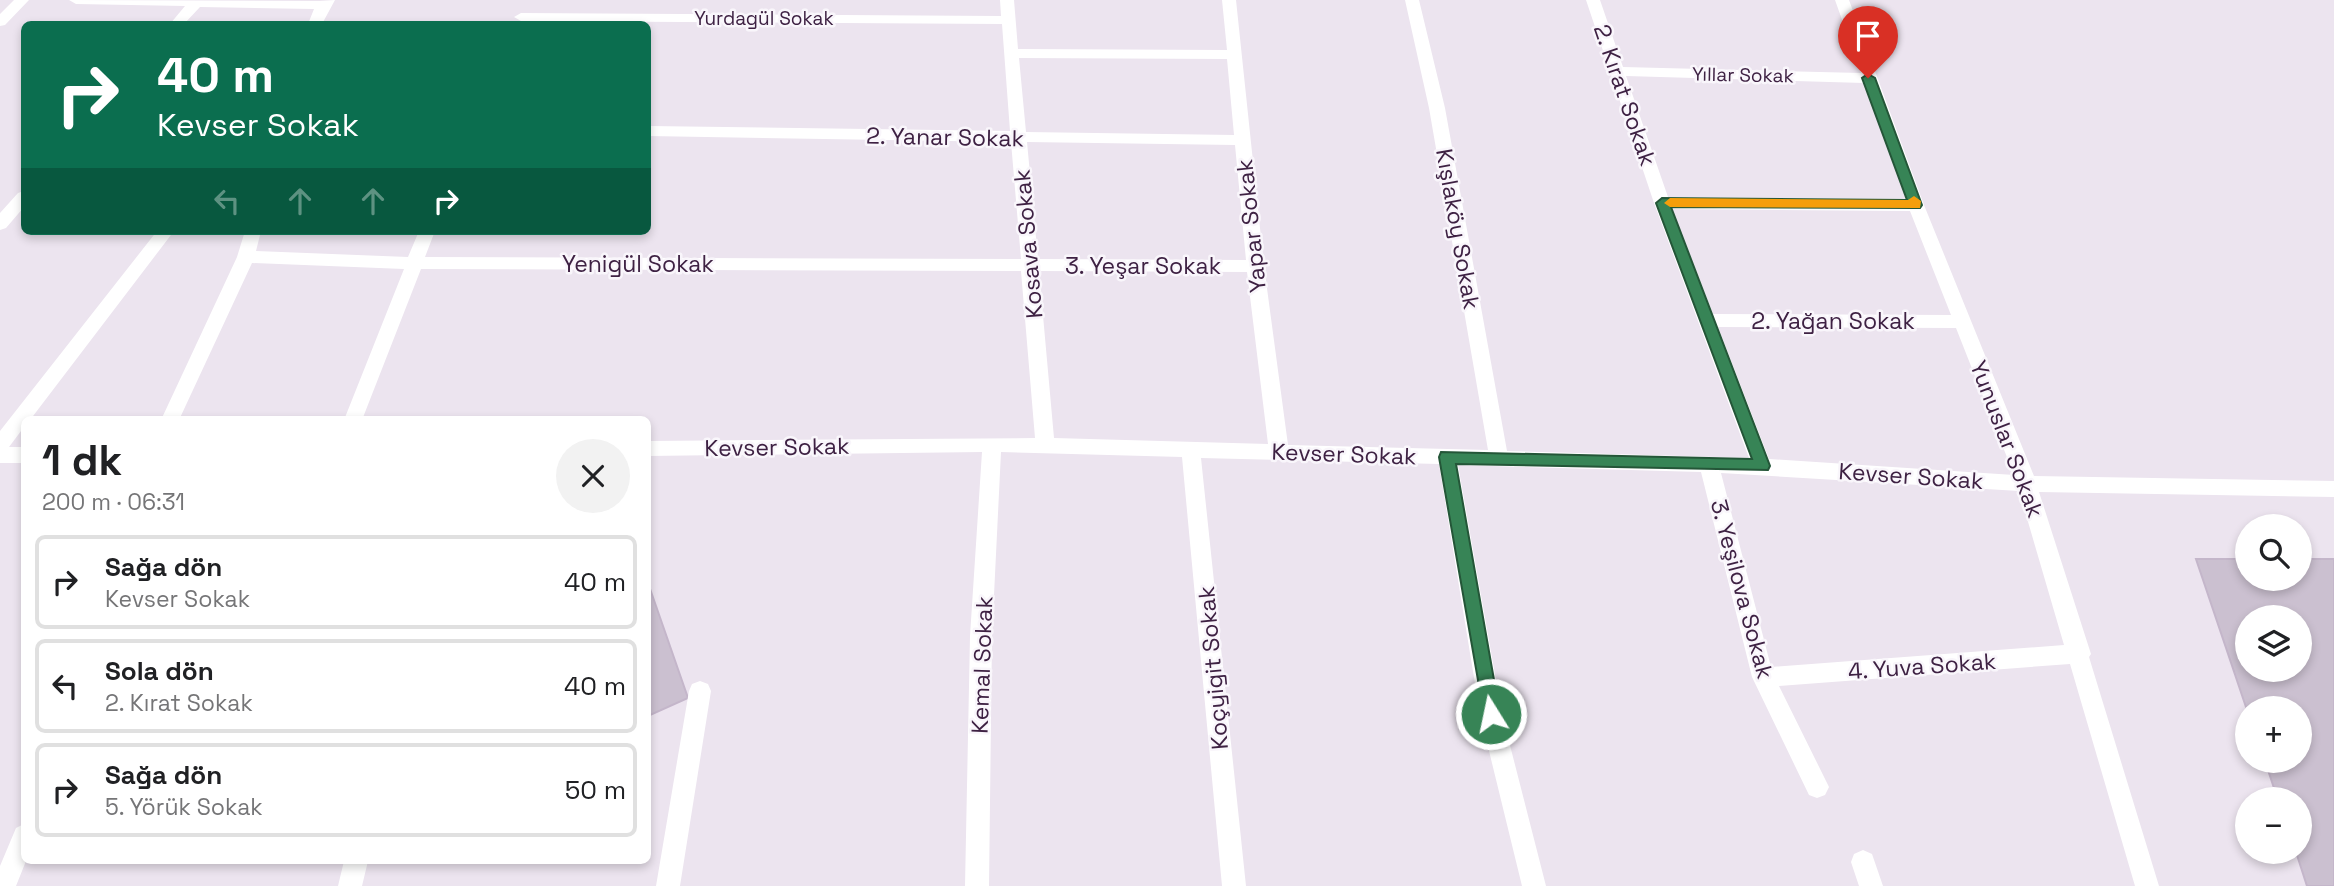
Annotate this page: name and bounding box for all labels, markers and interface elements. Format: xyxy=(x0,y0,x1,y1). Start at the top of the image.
street label: Yurdagül Sokak xyxy=(694,6,834,31)
pin xyxy=(1838,6,1898,78)
icon: arrive xyxy=(1849,17,1887,55)
street label: 2. Kırat Sokak xyxy=(1587,20,1663,170)
text: 40 m xyxy=(157,44,274,106)
icon: right xyxy=(42,49,133,140)
street label: Yıllar Sokak xyxy=(1692,62,1794,88)
text: Kevser Sokak xyxy=(157,105,359,145)
street label: 2. Yanar Sokak xyxy=(866,121,1024,153)
street label: Kışlaköy Sokak xyxy=(1429,146,1487,312)
street label: Yapar Sokak xyxy=(1229,158,1273,294)
street label: Kosava Sokak xyxy=(1007,168,1049,320)
icon: left xyxy=(208,182,246,220)
icon: ahead xyxy=(281,182,319,220)
icon: ahead xyxy=(354,182,392,220)
icon: right xyxy=(427,182,465,220)
street label: Yenigül Sokak xyxy=(562,249,714,279)
street label: 3. Yeşar Sokak xyxy=(1065,251,1221,281)
street label: 2. Yağan Sokak xyxy=(1751,306,1915,336)
street label: Yunuslar Sokak xyxy=(1963,356,2051,522)
street label: Kevser Sokak xyxy=(704,431,850,463)
text: 1 dk xyxy=(42,434,122,487)
street label: Kevser Sokak xyxy=(1271,436,1417,472)
button: close xyxy=(556,439,630,513)
street label: Kevser Sokak xyxy=(1838,456,1984,496)
text: 200 m · 06:31 xyxy=(42,487,185,517)
street label: 3. Yeşilova Sokak xyxy=(1704,496,1780,682)
map controls xyxy=(2235,514,2312,864)
button: search xyxy=(2235,514,2312,591)
text: Sağa dön xyxy=(105,550,222,584)
icon: right xyxy=(46,563,84,601)
text: 40 m xyxy=(564,565,626,599)
text: Kevser Sokak xyxy=(105,584,250,614)
street label: Koçyigit Sokak xyxy=(1191,585,1235,751)
street label: Kemal Sokak xyxy=(965,596,999,734)
button: layers xyxy=(2235,605,2312,682)
street label: 4. Yuva Sokak xyxy=(1847,646,1997,686)
text: Sola dön xyxy=(105,654,214,688)
icon: left xyxy=(46,667,84,705)
text: 40 m xyxy=(564,669,626,703)
position arrow xyxy=(1454,677,1528,751)
text: 2. Kırat Sokak xyxy=(105,688,253,718)
button: + xyxy=(2235,696,2312,773)
text: Sağa dön xyxy=(105,758,222,792)
icon: right xyxy=(46,771,84,809)
text: 50 m xyxy=(565,773,626,807)
button: − xyxy=(2235,787,2312,864)
text: 5. Yörük Sokak xyxy=(105,792,263,822)

